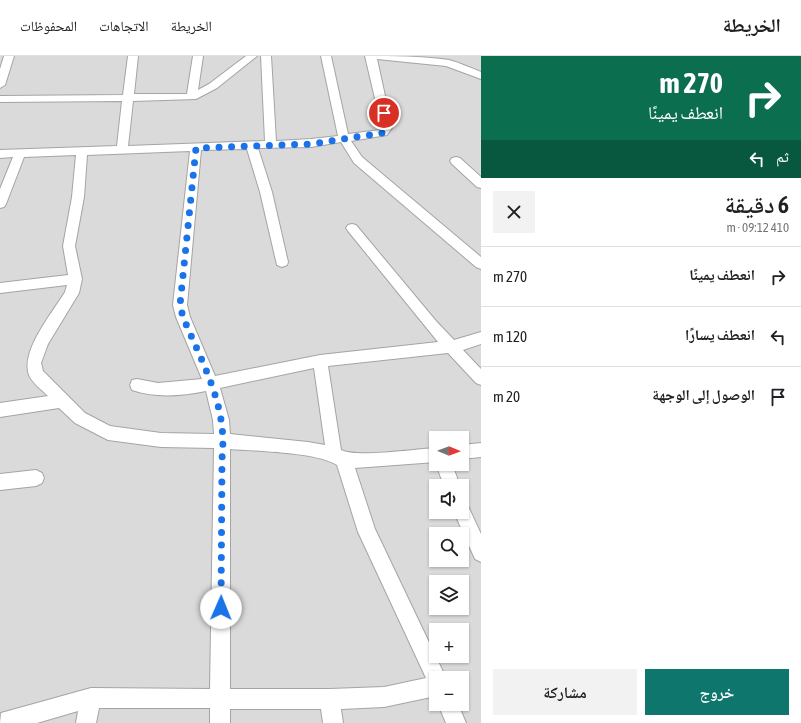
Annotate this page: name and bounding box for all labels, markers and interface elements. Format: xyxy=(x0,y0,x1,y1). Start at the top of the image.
text: الخريطة xyxy=(723,14,781,36)
text: المحفوظات xyxy=(20,18,77,34)
text: الاتجاهات xyxy=(99,18,149,34)
text: الخريطة xyxy=(171,18,212,34)
text: 270 m xyxy=(660,67,723,99)
icon: right xyxy=(737,72,789,124)
pin xyxy=(367,96,401,130)
icon: arrive xyxy=(373,102,395,124)
text: انعطف يمينًا xyxy=(648,102,723,123)
icon: left xyxy=(746,148,768,170)
text: ثم xyxy=(776,148,789,165)
button: close xyxy=(493,191,535,233)
text: 6 دقيقة xyxy=(725,191,789,218)
text: 410 m · 09:12 xyxy=(726,220,789,235)
text: انعطف يمينًا xyxy=(689,266,755,283)
icon: right xyxy=(767,266,789,288)
text: 270 m xyxy=(493,268,527,285)
text: انعطف يسارًا xyxy=(685,326,755,343)
icon: left xyxy=(767,326,789,348)
text: 120 m xyxy=(493,328,527,345)
text: الوصول إلى الوجهة xyxy=(652,386,755,403)
icon: arrive xyxy=(767,386,789,408)
text: 20 m xyxy=(493,388,520,405)
north arrow xyxy=(429,431,469,471)
map controls xyxy=(429,431,469,711)
button: sound xyxy=(429,479,469,519)
button: search xyxy=(429,527,469,567)
button: layers xyxy=(429,575,469,615)
position arrow xyxy=(200,587,242,629)
button: + xyxy=(429,623,469,663)
button: مشاركة xyxy=(493,669,637,715)
button: خروج xyxy=(645,669,789,715)
button: − xyxy=(429,671,469,711)

